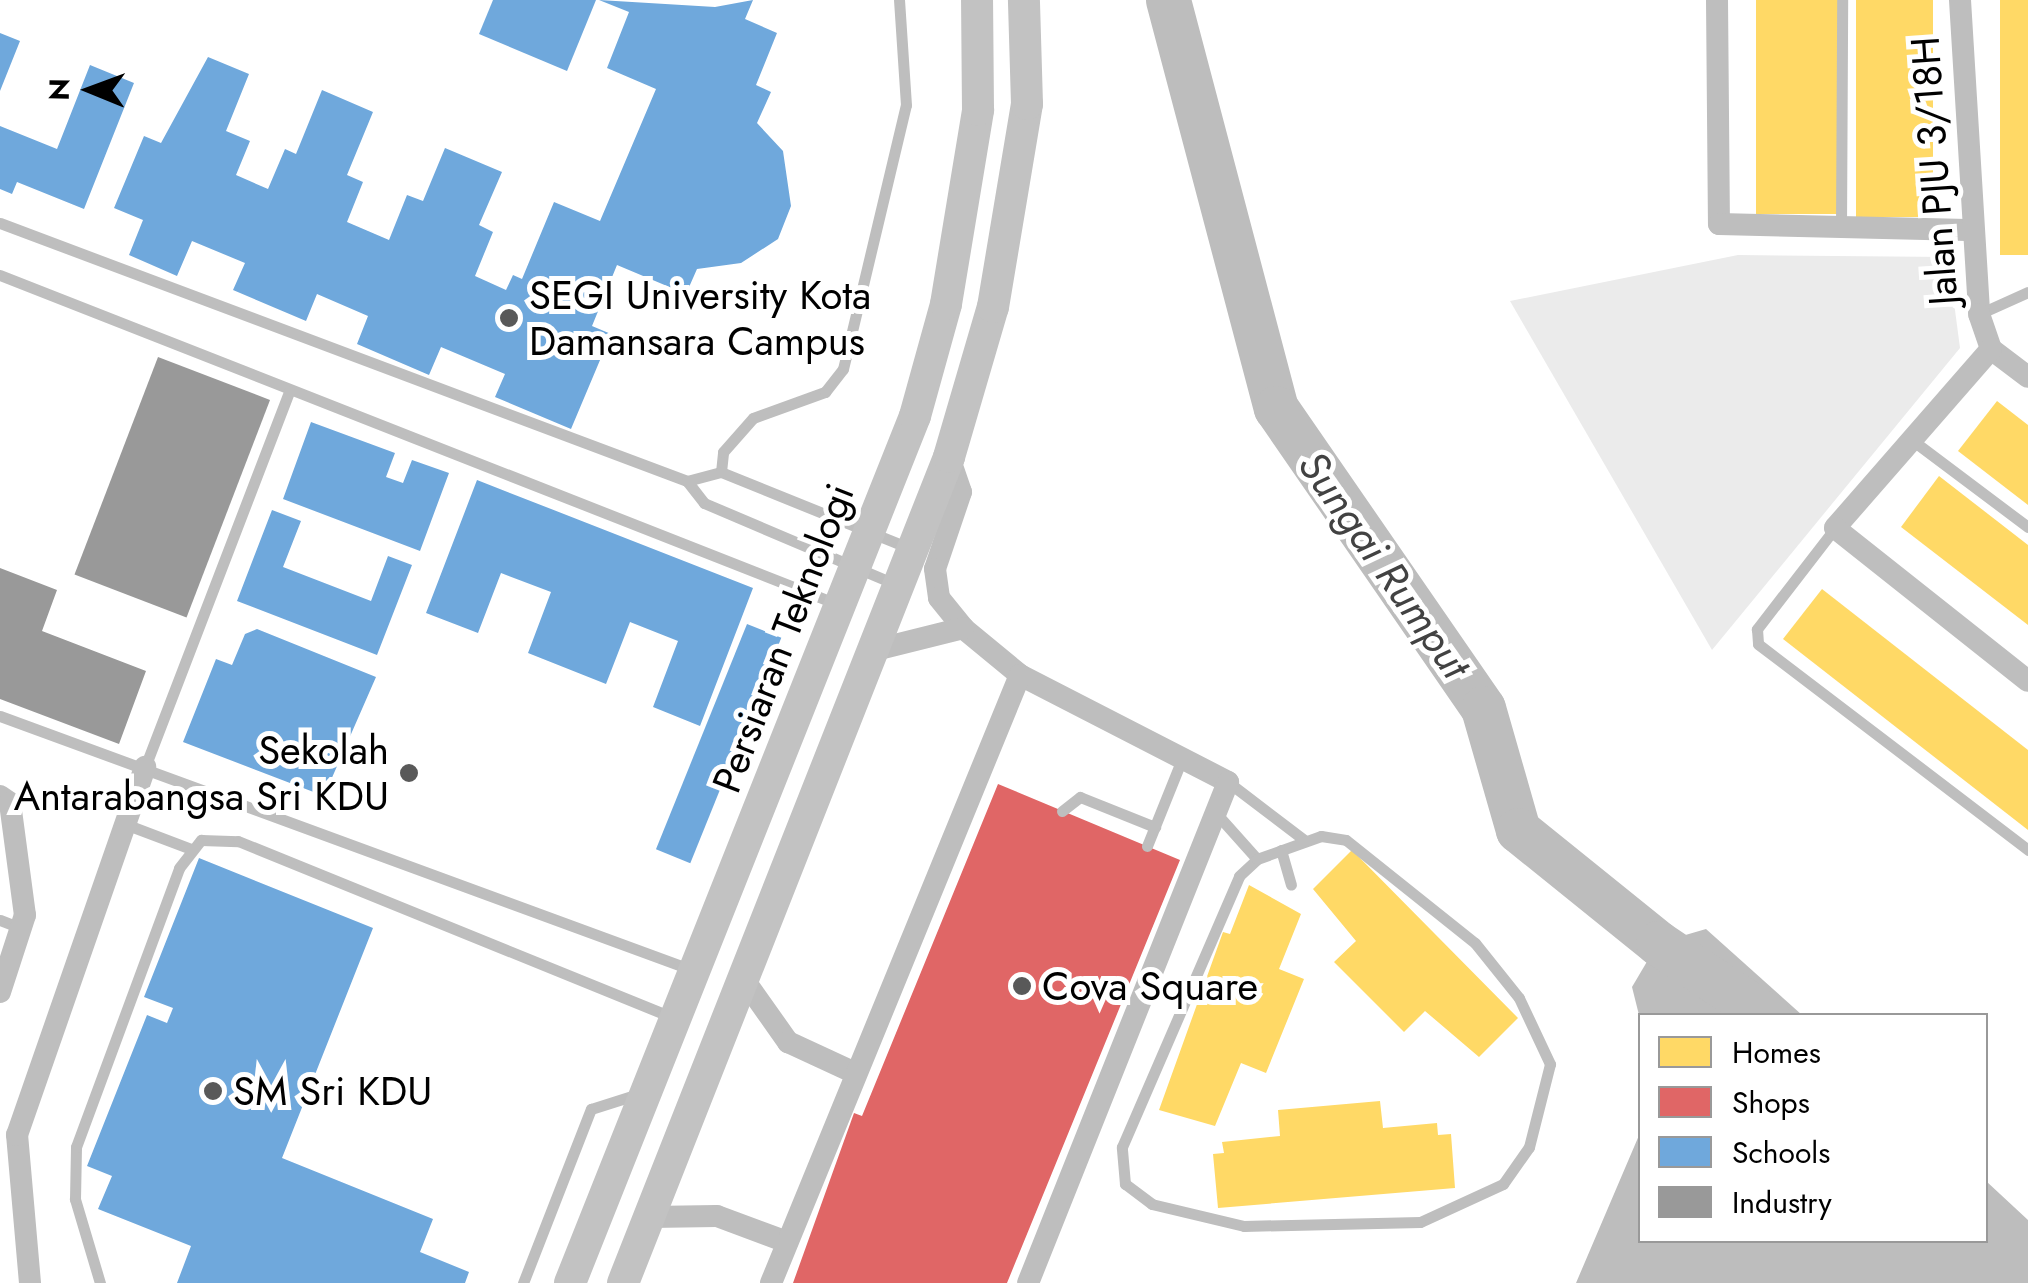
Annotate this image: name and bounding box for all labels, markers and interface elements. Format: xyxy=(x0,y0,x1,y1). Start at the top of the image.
street label: Jalan PJU 3/18H xyxy=(1901,35,1967,307)
north arrow xyxy=(40,40,140,140)
text: N xyxy=(39,78,80,101)
place label: SEGI University Kota Damansara Campus xyxy=(529,271,871,365)
marker: SEGI University Kota Damansara Campus xyxy=(498,307,520,329)
water label: Sungai Rumput xyxy=(1287,442,1481,688)
street label: Persiaran Teknologi xyxy=(702,477,864,799)
place label: Sekolah Antarabangsa Sri KDU xyxy=(14,726,389,820)
marker: Sekolah Antarabangsa Sri KDU xyxy=(398,762,420,784)
place label: Cova Square xyxy=(1042,962,1258,1010)
marker: Cova Square xyxy=(1011,975,1033,997)
legend xyxy=(1638,1013,1988,1243)
text: Homes xyxy=(1732,1031,1821,1074)
place label: SM Sri KDU xyxy=(233,1067,432,1115)
marker: SM Sri KDU xyxy=(202,1080,224,1102)
text: Shops xyxy=(1732,1081,1810,1124)
text: Schools xyxy=(1732,1131,1830,1174)
text: Industry xyxy=(1732,1181,1832,1224)

